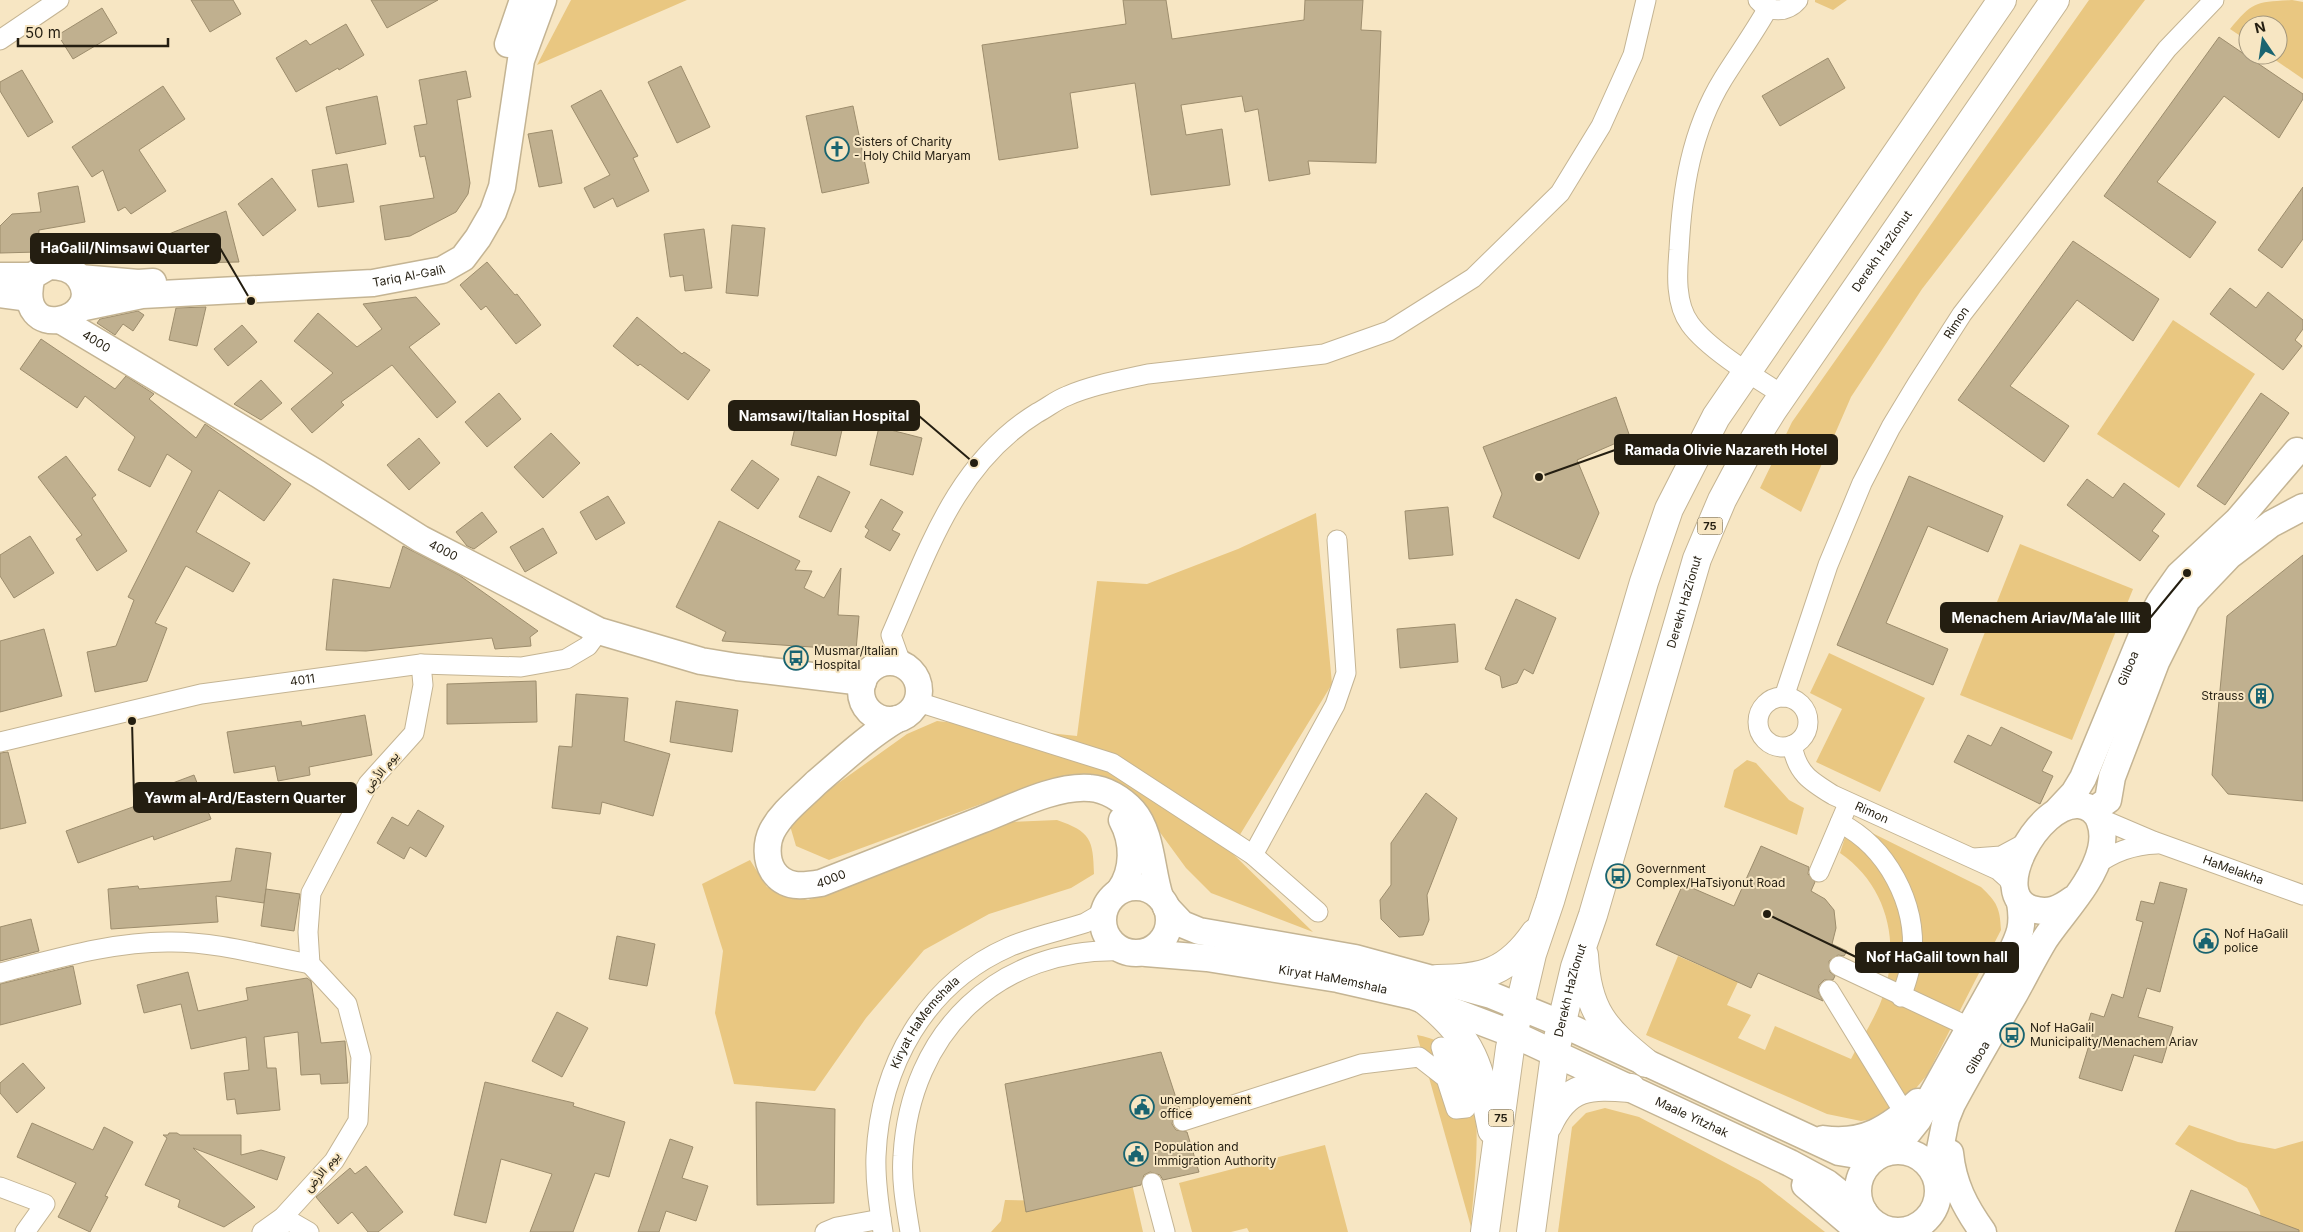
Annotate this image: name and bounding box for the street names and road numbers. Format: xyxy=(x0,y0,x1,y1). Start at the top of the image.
street label: Derekh HaZionut xyxy=(1848,207,1915,295)
street label: Tariq Al-Galil xyxy=(371,262,448,290)
street label: Rimon xyxy=(1940,303,1972,341)
street label: 4000 xyxy=(80,327,114,355)
road number: 75 xyxy=(1698,518,1722,534)
street label: 4000 xyxy=(426,536,460,564)
street label: Derekh HaZionut xyxy=(1663,553,1705,650)
street label: Gilboa xyxy=(2114,649,2142,688)
street label: 4011 xyxy=(289,671,316,689)
street label: يوم الأرض xyxy=(360,748,402,796)
street label: Rimon xyxy=(1853,798,1891,826)
street label: HaMelakha xyxy=(2201,852,2266,887)
street label: 4000 xyxy=(815,866,848,891)
street label: Derekh HaZionut xyxy=(1551,942,1589,1038)
street label: Kiryat HaMemshala xyxy=(1278,962,1389,997)
street label: Kiryat HaMemshala xyxy=(887,973,962,1071)
street label: Gilboa xyxy=(1962,1038,1993,1077)
street label: Maale Yitzhak xyxy=(1653,1093,1732,1141)
road number: 75 xyxy=(1488,1110,1514,1126)
street label: يوم الأرض xyxy=(300,1148,344,1196)

